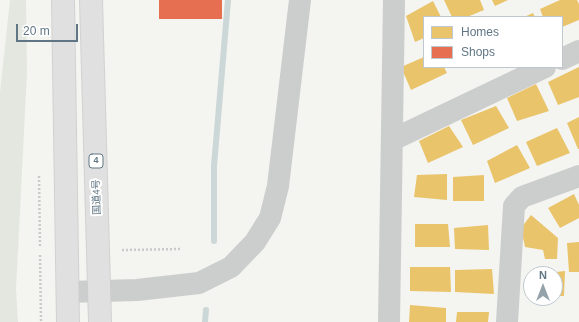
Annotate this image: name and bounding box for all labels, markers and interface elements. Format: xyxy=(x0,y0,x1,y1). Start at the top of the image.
scale bar xyxy=(18,16,80,42)
legend xyxy=(423,16,563,68)
text: 20 m xyxy=(23,24,50,38)
text: Homes xyxy=(461,25,499,39)
text: Shops xyxy=(461,45,495,59)
road number: 4 xyxy=(89,154,103,168)
street label: 国道4号 xyxy=(90,179,104,215)
north arrow xyxy=(523,266,563,306)
text: N xyxy=(539,269,547,281)

